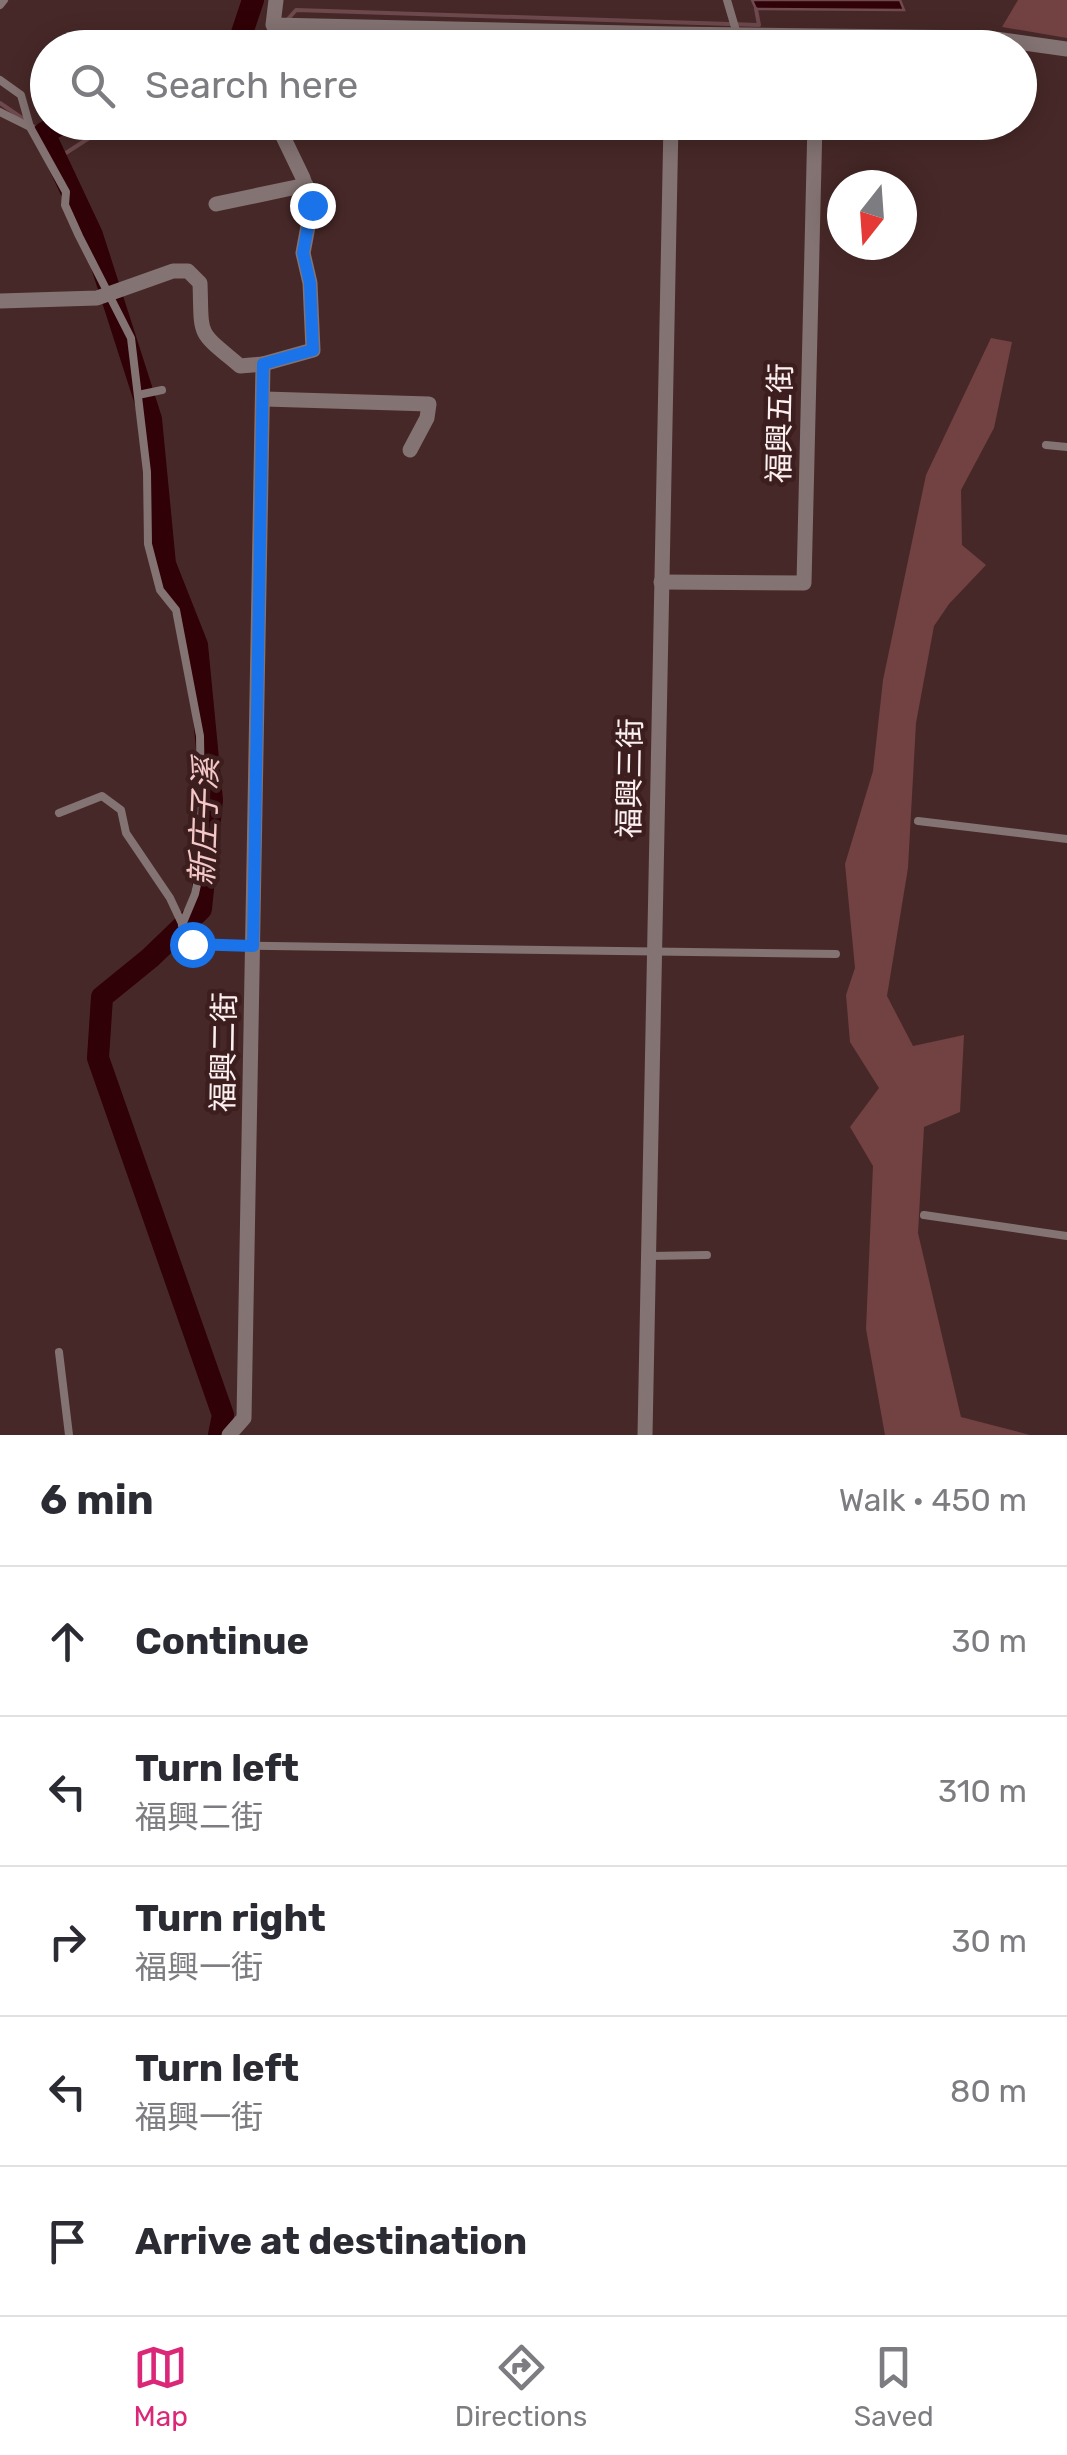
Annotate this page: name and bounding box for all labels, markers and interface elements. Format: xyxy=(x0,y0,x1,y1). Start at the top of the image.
search box xyxy=(30,30,1037,140)
icon: search xyxy=(65,58,120,113)
text: Search here xyxy=(145,62,358,108)
north arrow xyxy=(827,170,917,260)
route end xyxy=(290,183,336,229)
street label: 福興五街 xyxy=(761,363,799,483)
street label: 福興三街 xyxy=(611,718,649,838)
water label: 新庄子溪 xyxy=(183,753,225,887)
route start xyxy=(170,922,216,968)
street label: 福興二街 xyxy=(205,992,243,1112)
text: 6 min xyxy=(40,1475,154,1525)
text: Walk · 450 m xyxy=(839,1481,1027,1519)
icon: ahead xyxy=(40,1614,95,1669)
text: Continue xyxy=(135,1618,309,1664)
text: 30 m xyxy=(951,1622,1027,1660)
text: Turn left xyxy=(135,1745,299,1791)
icon: left xyxy=(40,1764,95,1819)
text: 310 m xyxy=(938,1772,1027,1810)
text: 福興二街 xyxy=(135,1798,263,1836)
text: Turn right xyxy=(135,1895,326,1941)
icon: right xyxy=(40,1914,95,1969)
text: 30 m xyxy=(951,1922,1027,1960)
text: 福興一街 xyxy=(135,1948,263,1986)
text: Turn left xyxy=(135,2045,299,2091)
icon: left xyxy=(40,2064,95,2119)
text: 80 m xyxy=(950,2072,1027,2110)
text: 福興一街 xyxy=(135,2098,263,2136)
icon: arrive xyxy=(40,2214,95,2269)
text: Arrive at destination xyxy=(135,2218,527,2264)
tab: Map xyxy=(133,2340,188,2433)
tab: Directions xyxy=(455,2340,587,2433)
tab: Saved xyxy=(854,2340,934,2433)

